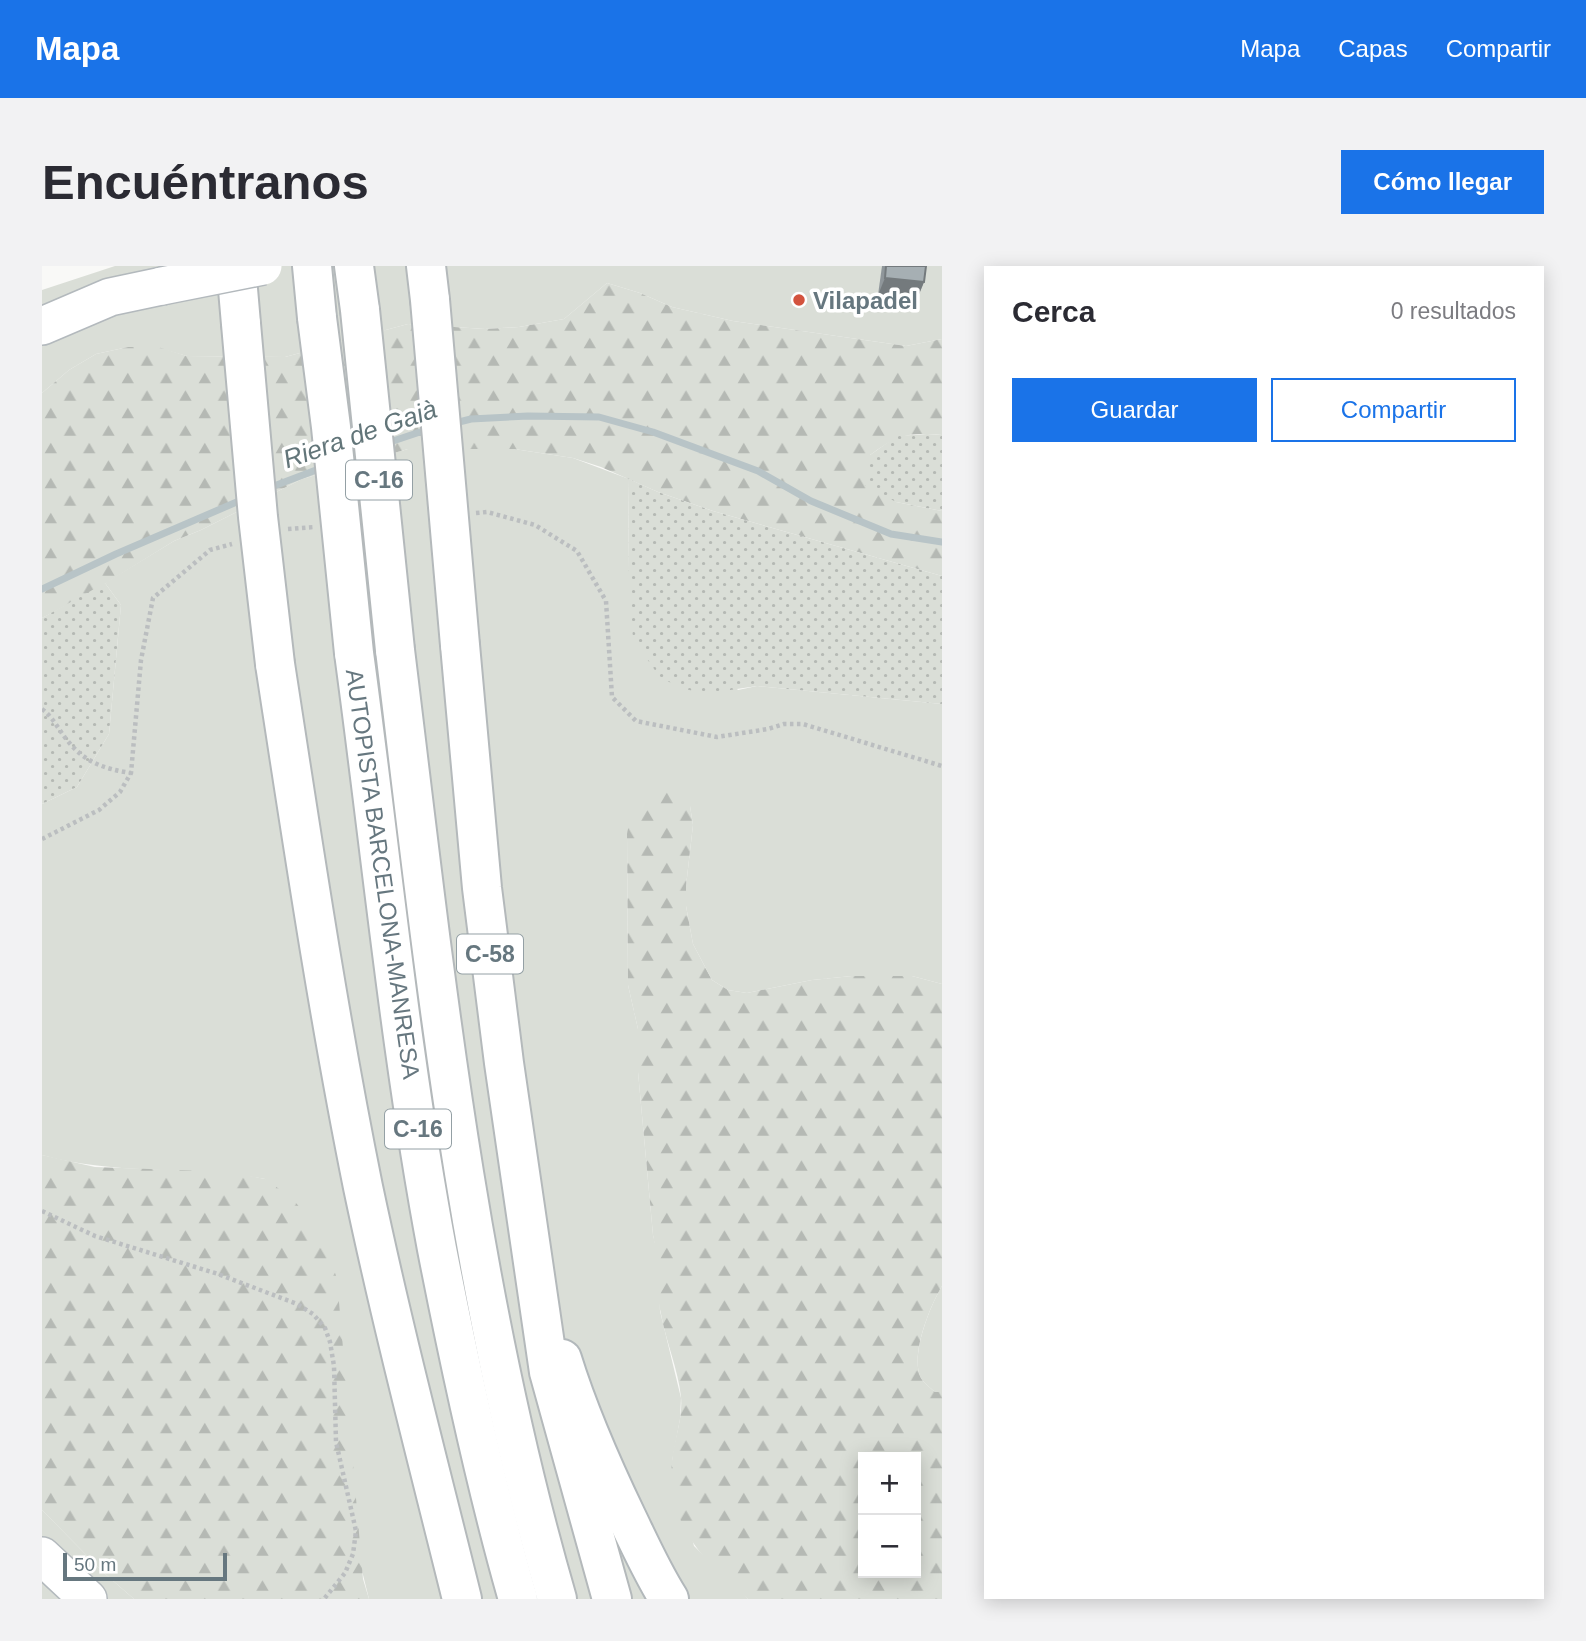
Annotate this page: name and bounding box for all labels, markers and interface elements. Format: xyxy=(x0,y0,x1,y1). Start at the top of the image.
text: Mapa xyxy=(35,30,119,67)
text: Mapa xyxy=(1240,35,1300,62)
text: Capas xyxy=(1338,35,1408,62)
text: Compartir xyxy=(1446,35,1551,62)
button: Cómo llegar xyxy=(1341,150,1544,214)
text: Encuéntranos xyxy=(42,155,369,209)
place label: Vilapadel xyxy=(813,287,918,314)
marker: Vilapadel xyxy=(791,292,807,308)
text: Cerca xyxy=(1012,295,1095,328)
text: 0 resultados xyxy=(1391,298,1516,324)
button: Guardar xyxy=(1012,378,1257,442)
button: Compartir xyxy=(1271,378,1516,442)
water label: Riera de Gaià xyxy=(279,394,441,474)
road number: C-16 xyxy=(346,461,412,500)
street label: AUTOPISTA BARCELONA-MANRESA xyxy=(341,667,425,1081)
road number: C-58 xyxy=(457,934,523,974)
road number: C-16 xyxy=(385,1110,451,1149)
map controls xyxy=(858,1452,921,1578)
button: + xyxy=(858,1452,921,1515)
button: − xyxy=(858,1515,921,1578)
scale bar xyxy=(63,1550,228,1582)
text: 50 m xyxy=(74,1554,116,1575)

